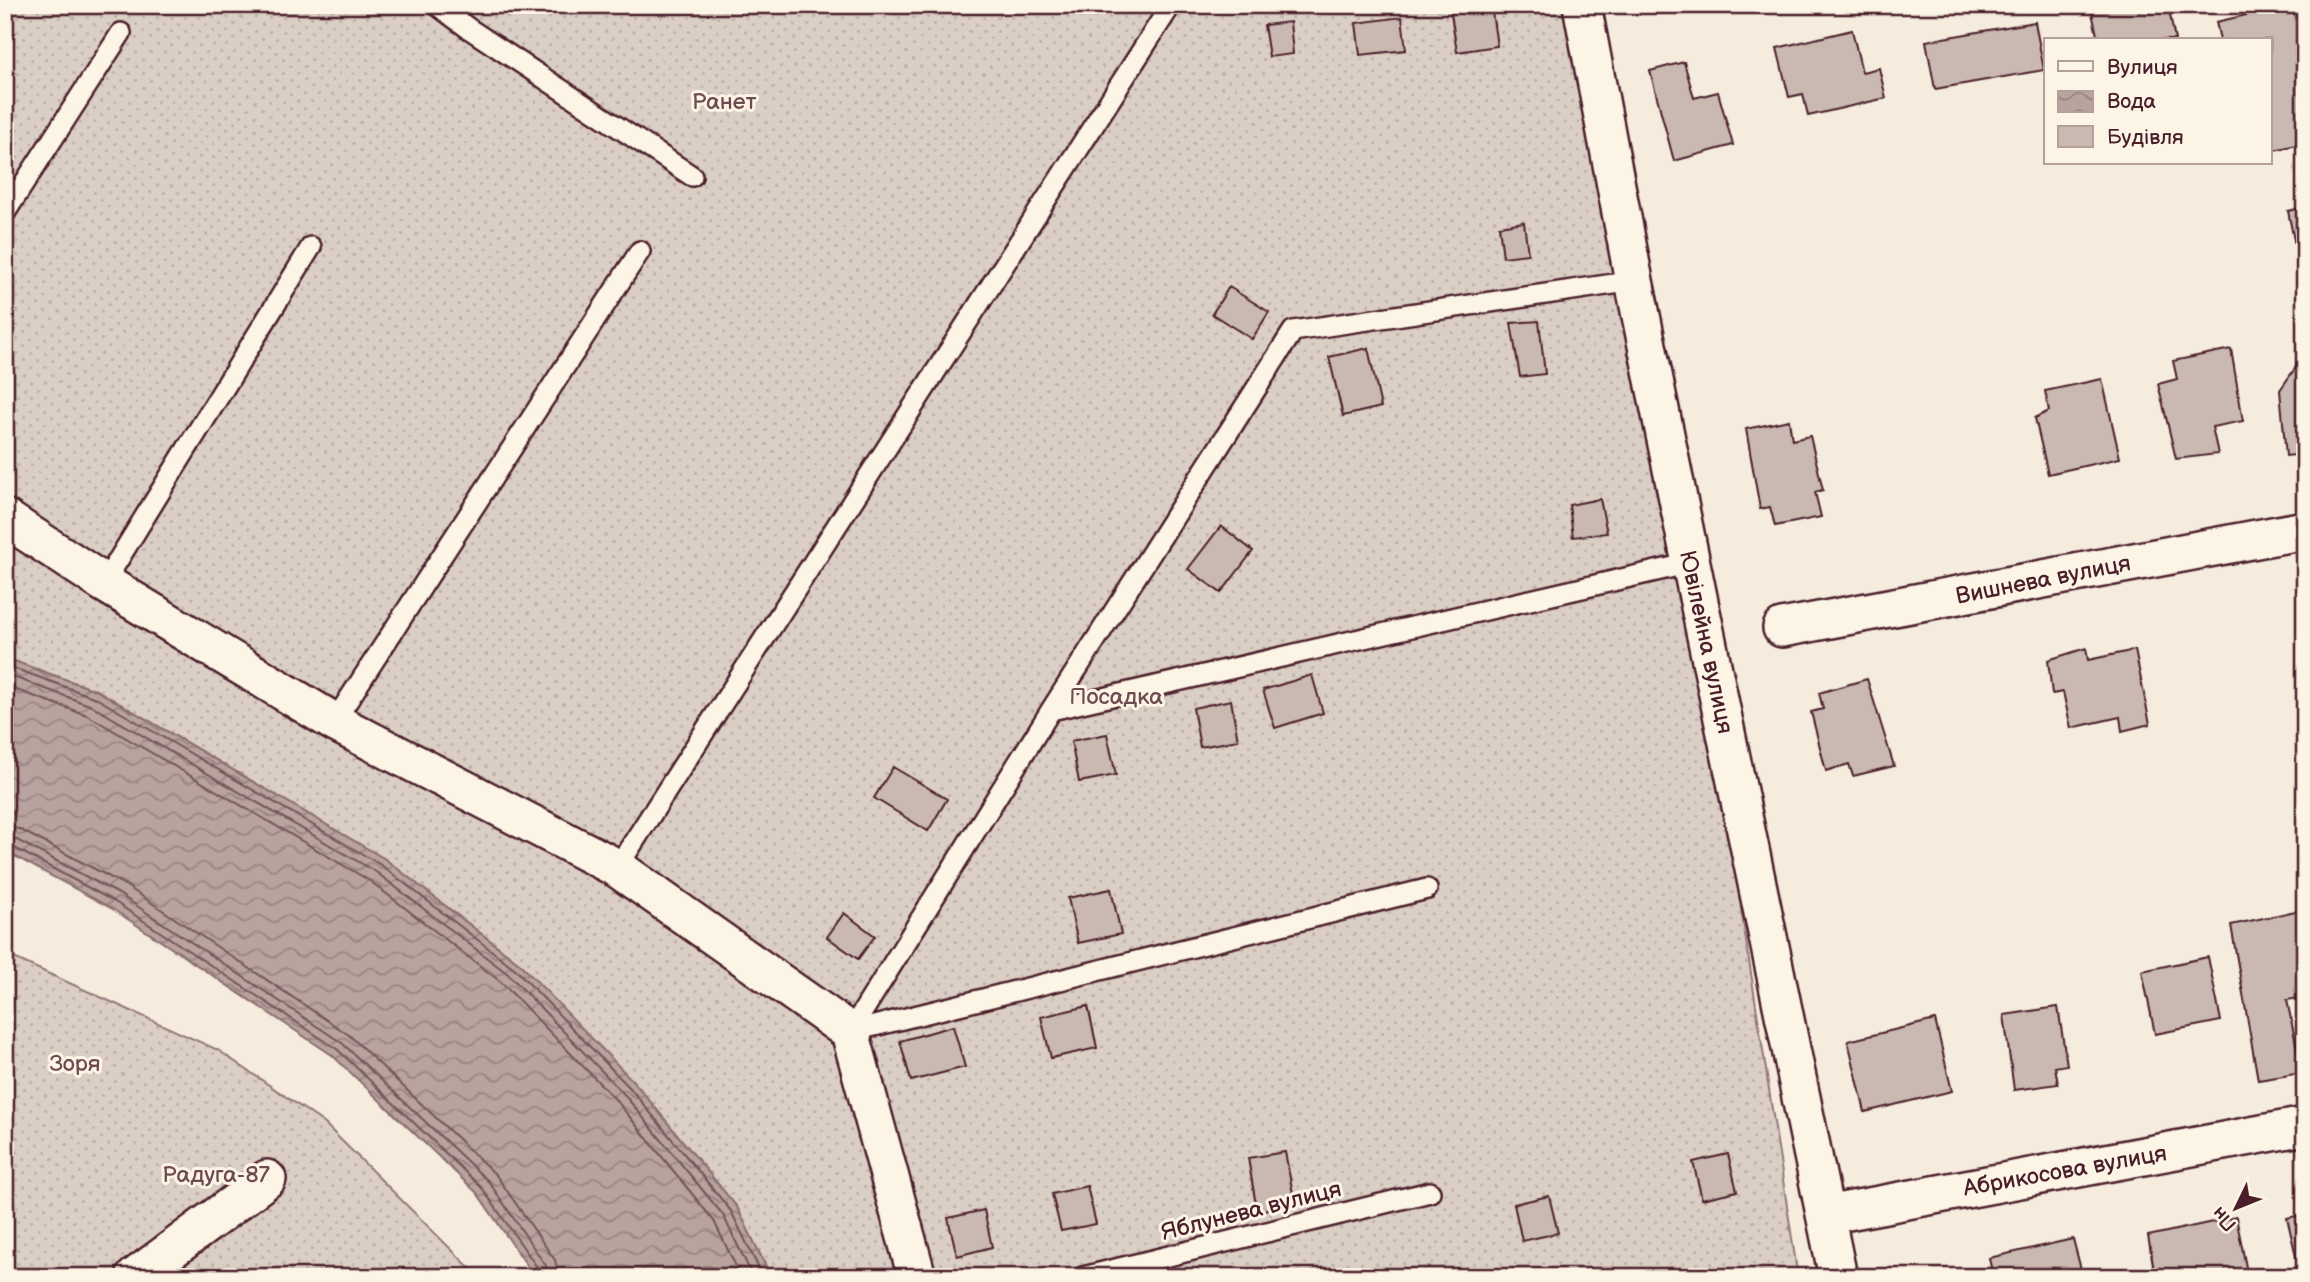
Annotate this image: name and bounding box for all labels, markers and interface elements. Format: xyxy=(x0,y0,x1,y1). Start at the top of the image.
legend xyxy=(2044,38,2272,164)
text: Вулиця xyxy=(2107,55,2178,80)
park label: Ранет xyxy=(692,88,757,116)
text: Вода xyxy=(2107,89,2156,114)
text: Будівля xyxy=(2107,125,2184,150)
street label: Ювілейна вулиця xyxy=(1673,548,1739,737)
street label: Вишнева вулиця xyxy=(1953,549,2133,611)
park label: Посадка xyxy=(1069,683,1163,711)
park label: Зоря xyxy=(49,1050,101,1078)
street label: Абрикосова вулиця xyxy=(1960,1139,2169,1203)
park label: Радуга-87 xyxy=(162,1161,271,1189)
north arrow xyxy=(2202,1174,2272,1244)
street label: Яблунева вулиця xyxy=(1158,1175,1344,1247)
text: Пн xyxy=(2208,1201,2242,1236)

